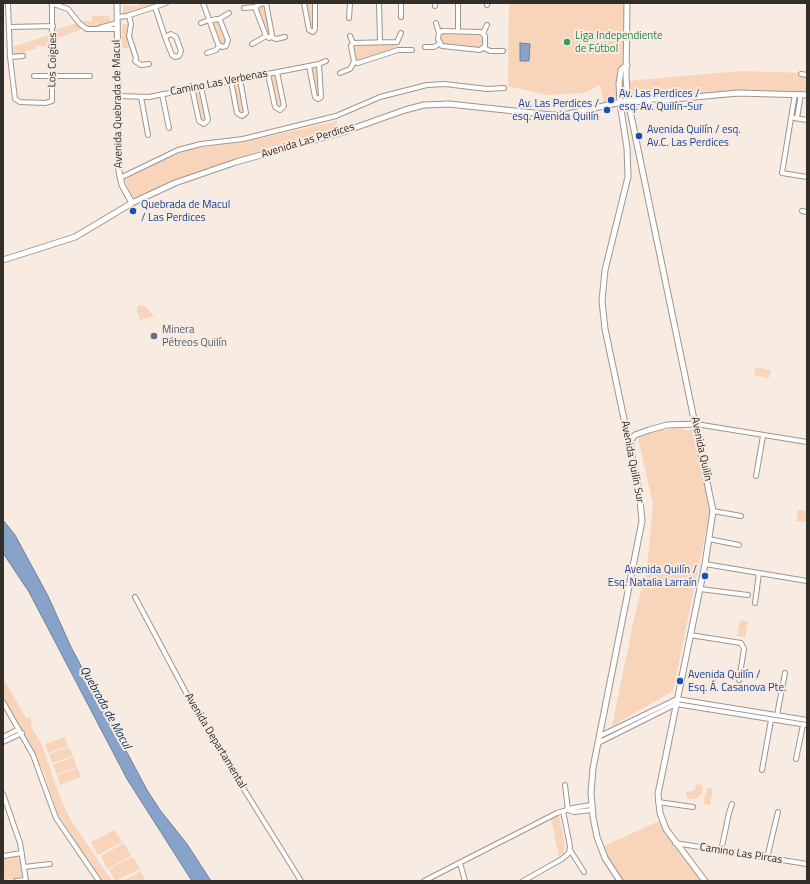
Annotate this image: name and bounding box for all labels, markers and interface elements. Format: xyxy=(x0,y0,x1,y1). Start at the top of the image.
place label: Liga Independiente de Fútbol xyxy=(575,29,663,55)
street label: Los Coigües xyxy=(46,32,60,88)
marker: Liga Independiente de Fútbol xyxy=(562,37,572,47)
street label: Avenida Quebrada de Macul xyxy=(110,40,126,168)
street label: Camino Las Verbenas xyxy=(169,67,269,99)
place label: Av. Las Perdices / esq. Av. Quilín-Sur xyxy=(619,87,703,113)
marker: Av. Las Perdices / esq. Av. Quilín-Sur xyxy=(606,95,616,105)
place label: Av. Las Perdices / esq. Avenida Quilín xyxy=(512,97,599,123)
marker: Av. Las Perdices / esq. Avenida Quilín xyxy=(602,105,612,115)
street label: Avenida Las Perdices xyxy=(260,121,356,161)
place label: Avenida Quilín / esq. Av.C. Las Perdices xyxy=(647,123,741,149)
marker: Avenida Quilín / esq. Av.C. Las Perdices xyxy=(634,131,644,141)
place label: Quebrada de Macul / Las Perdices xyxy=(141,198,230,224)
marker: Quebrada de Macul / Las Perdices xyxy=(128,206,138,216)
place label: Minera Pétreos Quilín xyxy=(162,323,227,349)
marker: Minera Pétreos Quilín xyxy=(149,331,159,341)
street label: Avenida Quilín xyxy=(688,416,714,482)
street label: Avenida Quilín Sur xyxy=(618,420,646,504)
place label: Avenida Quilín / Esq. Natalia Larraín xyxy=(608,563,697,589)
marker: Avenida Quilín / Esq. Natalia Larraín xyxy=(700,571,710,581)
water label: Quebrada de Macul xyxy=(76,664,134,752)
place label: Avenida Quilín / Esq. Á. Casanova Pte. xyxy=(688,668,786,694)
marker: Avenida Quilín / Esq. Á. Casanova Pte. xyxy=(675,676,685,686)
street label: Avenida Departamental xyxy=(181,691,249,791)
street label: Camino Las Pircas xyxy=(699,841,783,867)

